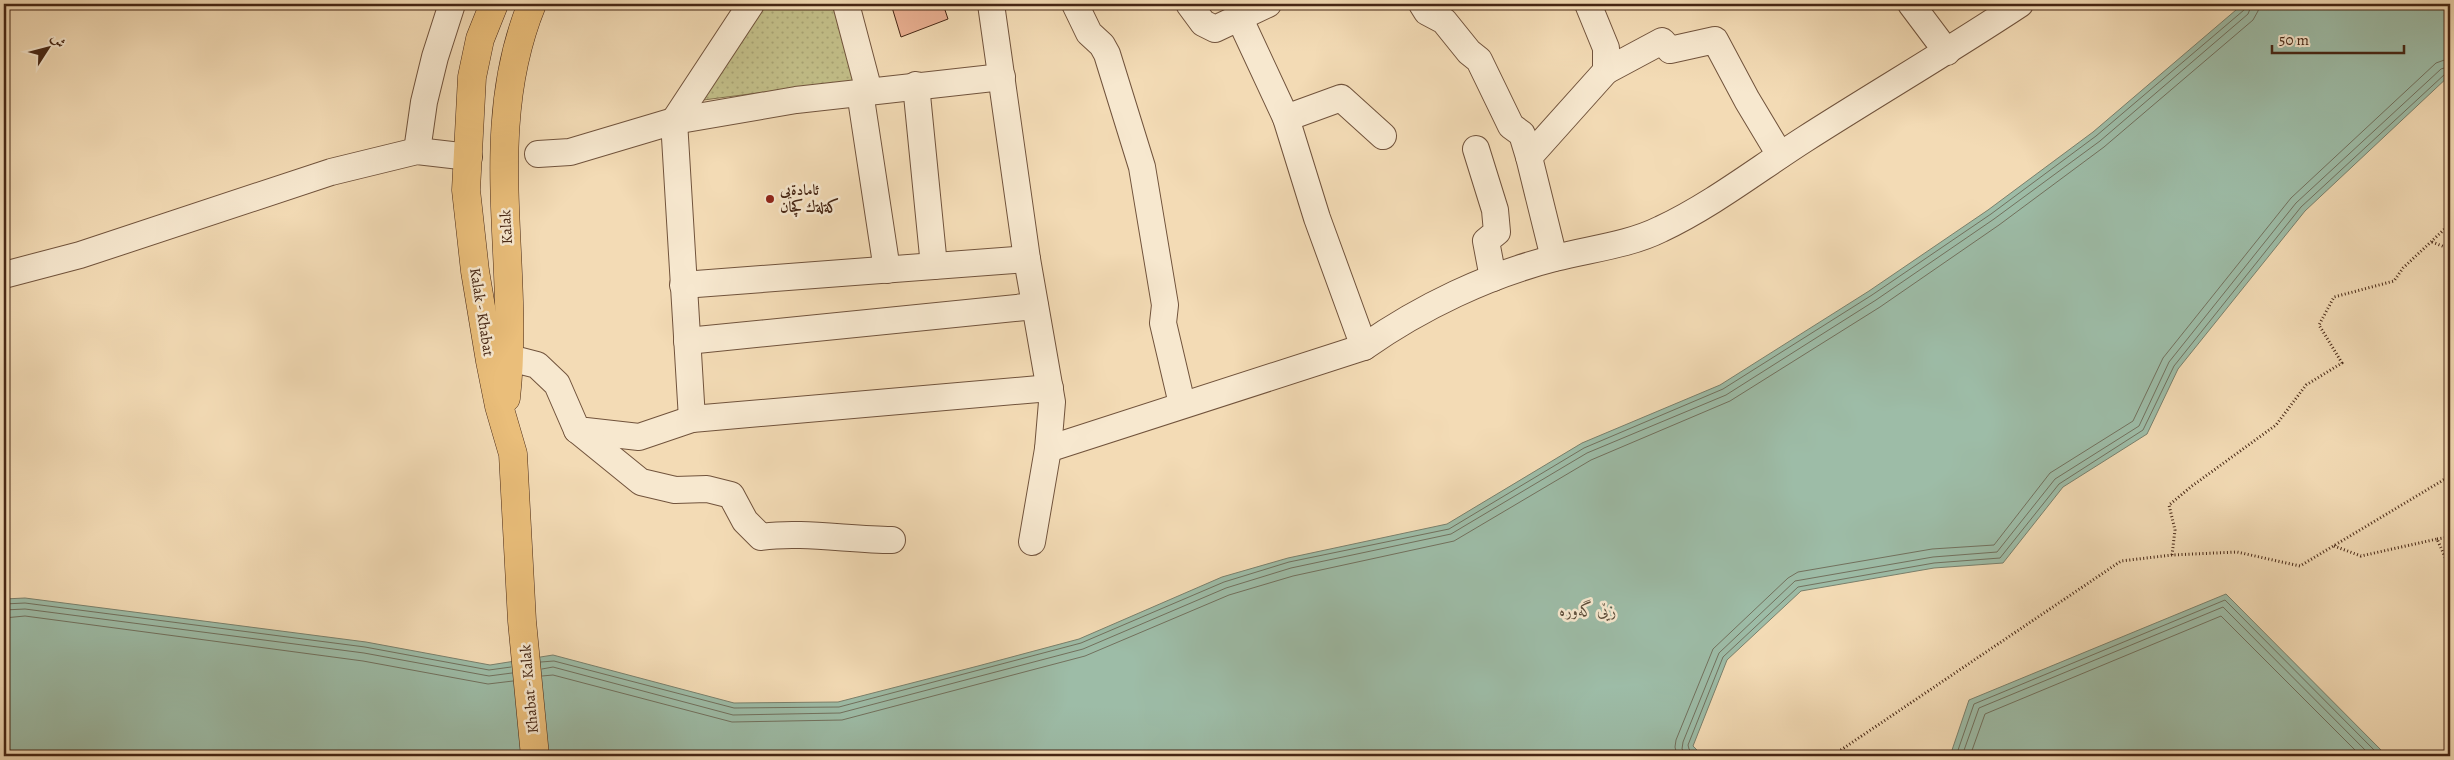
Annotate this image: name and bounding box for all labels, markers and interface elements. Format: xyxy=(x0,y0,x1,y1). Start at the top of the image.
north arrow xyxy=(22,22,72,72)
scale bar xyxy=(2272,22,2404,54)
text: ش xyxy=(46,29,70,52)
text: 50 m xyxy=(2279,30,2309,50)
place label: ئامادةيى كةلةك كچان xyxy=(779,180,839,218)
marker: ئامادةيى كةلةك كچان xyxy=(764,193,776,205)
street label: Kalak xyxy=(495,209,517,245)
street label: Kalak - Khabat xyxy=(465,266,499,358)
water label: زێی گەورە xyxy=(1559,599,1617,622)
street label: Khabat - Kalak xyxy=(515,643,543,734)

